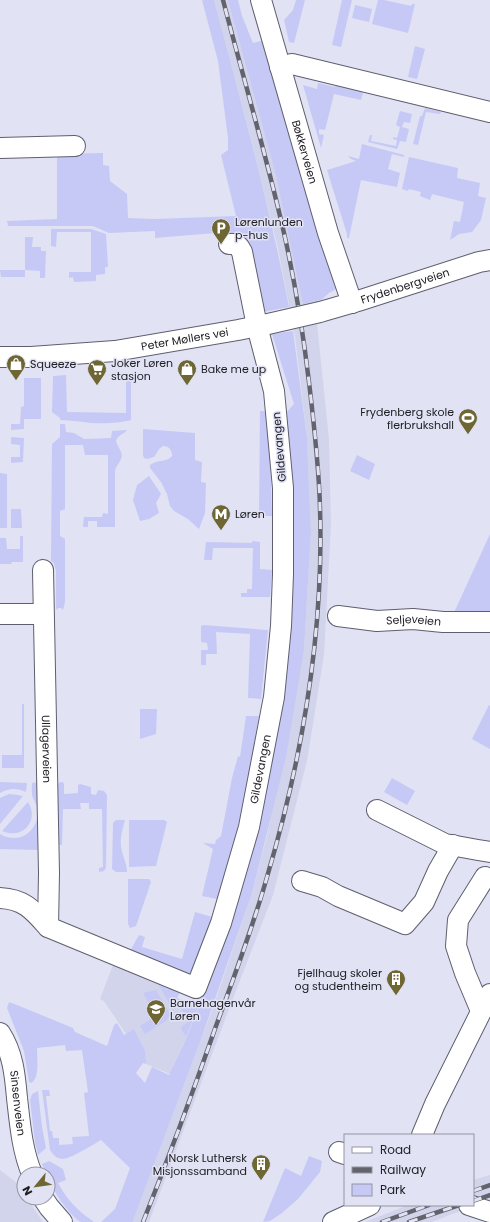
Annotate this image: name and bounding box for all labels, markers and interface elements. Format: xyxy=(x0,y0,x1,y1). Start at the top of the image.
street label: Bøkkerveien xyxy=(288,118,321,186)
place label: Lørenlunden p-hus xyxy=(235,214,303,243)
parking icon: Lørenlunden p-hus xyxy=(210,217,232,245)
street label: Frydenbergveien xyxy=(359,264,452,308)
street label: Peter Møllers vei xyxy=(140,324,230,354)
shop icon: Squeeze xyxy=(5,353,27,381)
place label: Joker Løren stasjon xyxy=(111,355,173,384)
place label: Squeeze xyxy=(30,356,77,372)
supermarket icon: Joker Løren stasjon xyxy=(86,358,108,386)
shop icon: Bake me up xyxy=(176,358,198,386)
place label: Bake me up xyxy=(201,361,266,377)
place label: Frydenberg skole flerbrukshall xyxy=(360,404,454,433)
sports icon: Frydenberg skole flerbrukshall xyxy=(457,407,479,435)
street label: Gildevangen xyxy=(268,411,290,483)
metro station icon: Løren xyxy=(210,503,232,531)
place label: Løren xyxy=(235,506,265,522)
street label: Seljeveien xyxy=(386,611,442,630)
street label: Ullagerveien xyxy=(38,715,55,783)
street label: Gildevangen xyxy=(246,733,275,805)
place label: Fjellhaug skoler og studentheim xyxy=(295,965,382,994)
building icon: Fjellhaug skoler og studentheim xyxy=(385,968,407,996)
place label: Barnehagenvår Løren xyxy=(170,995,256,1024)
school or university icon: Barnehagenvår Løren xyxy=(145,998,167,1026)
street label: Sinsenveien xyxy=(6,1069,30,1137)
legend xyxy=(344,1134,474,1206)
text: Road xyxy=(380,1141,411,1158)
place label: Norsk Luthersk Misjonssamband xyxy=(153,1150,247,1179)
building icon: Norsk Luthersk Misjonssamband xyxy=(250,1153,272,1181)
text: Railway xyxy=(380,1161,426,1178)
north arrow xyxy=(16,1166,56,1206)
text: Park xyxy=(380,1181,407,1198)
text: N xyxy=(18,1183,36,1198)

